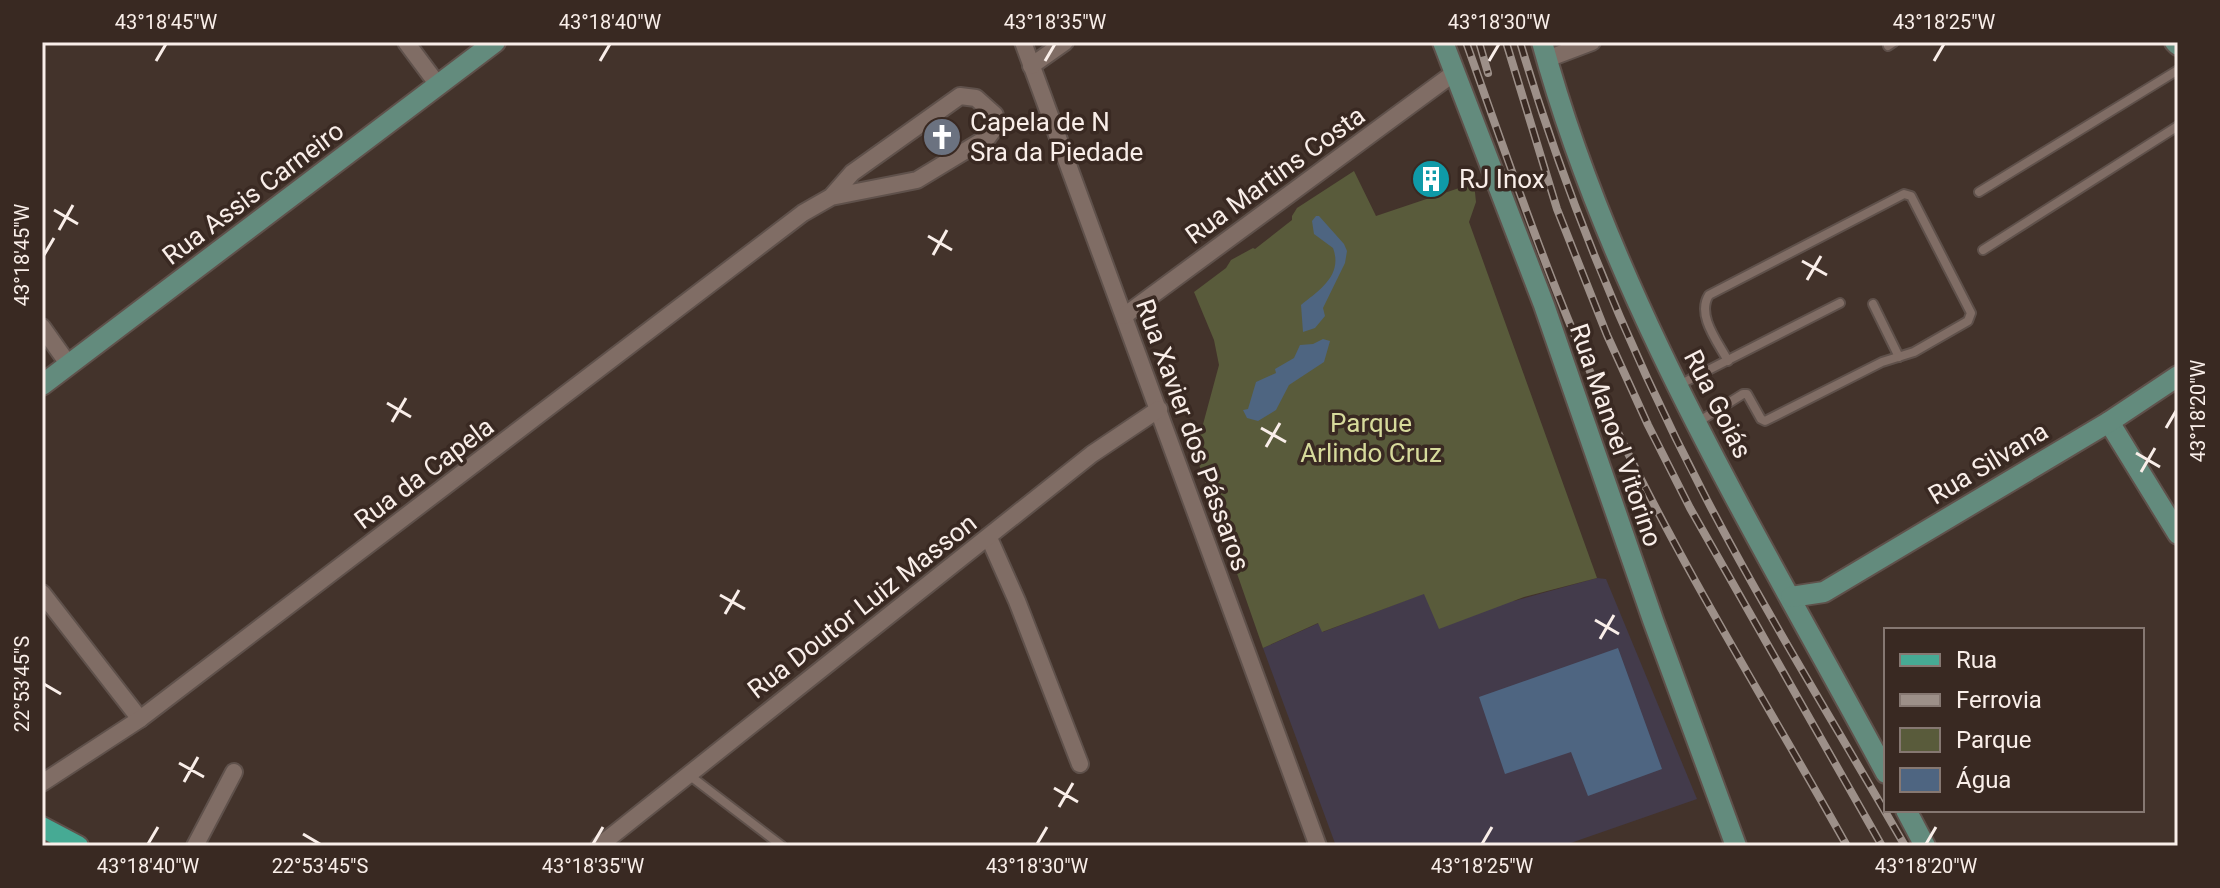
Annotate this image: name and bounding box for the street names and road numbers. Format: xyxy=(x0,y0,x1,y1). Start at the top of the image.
street label: Rua Martins Costa xyxy=(1180,100,1370,250)
street label: Rua Assis Carneiro xyxy=(157,115,349,271)
street label: Rua Xavier dos Pássaros xyxy=(1130,295,1256,575)
street label: Rua Manoel Vitorino xyxy=(1564,320,1668,550)
street label: Rua Goiás xyxy=(1678,345,1758,463)
street label: Rua da Capela xyxy=(349,411,499,535)
street label: Rua Silvana xyxy=(1923,416,2053,510)
street label: Rua Doutor Luiz Masson xyxy=(742,507,982,705)

